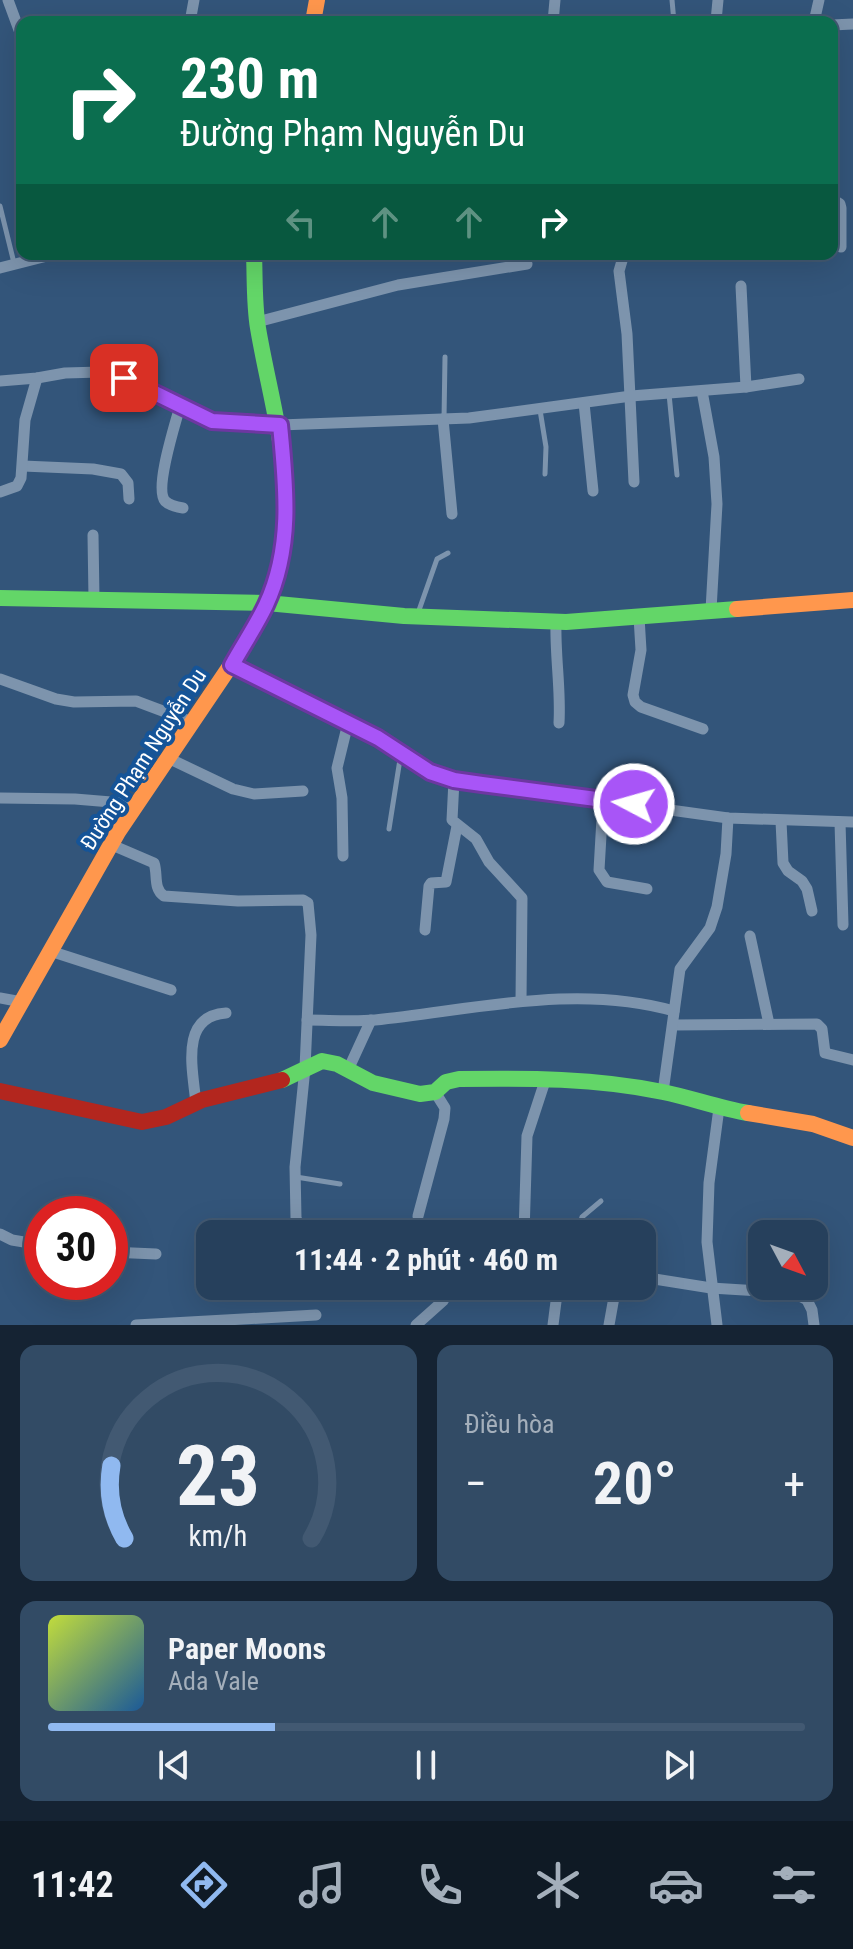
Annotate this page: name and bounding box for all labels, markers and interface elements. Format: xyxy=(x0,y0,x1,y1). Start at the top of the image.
text: 230 m xyxy=(180,46,319,112)
icon: right xyxy=(48,48,152,152)
text: Đường Phạm Nguyễn Du xyxy=(180,113,525,155)
icon: left xyxy=(279,200,323,244)
icon: ahead xyxy=(363,200,407,244)
icon: ahead xyxy=(447,200,491,244)
icon: right xyxy=(531,200,575,244)
pin xyxy=(90,344,158,412)
icon: arrive xyxy=(102,356,146,400)
street label: Đường Phạm Nguyễn Du xyxy=(75,664,211,855)
position arrow xyxy=(592,762,676,846)
speed limit sign: 30 xyxy=(24,1196,128,1300)
north arrow xyxy=(748,1220,828,1300)
map controls xyxy=(748,1220,828,1300)
text: 11:44 · 2 phút · 460 m xyxy=(294,1242,558,1277)
text: Điều hòa xyxy=(465,1409,554,1439)
text: 23 xyxy=(176,1428,260,1525)
text: 20° xyxy=(593,1448,677,1519)
text: − xyxy=(465,1458,487,1510)
text: + xyxy=(783,1458,805,1510)
text: km/h xyxy=(189,1519,248,1553)
text: Paper Moons xyxy=(168,1631,326,1666)
text: Ada Vale xyxy=(168,1666,259,1696)
icon: previous xyxy=(152,1743,196,1787)
icon: pause xyxy=(404,1743,448,1787)
icon: next xyxy=(657,1743,701,1787)
icon: directions xyxy=(176,1857,232,1913)
icon: music xyxy=(294,1857,350,1913)
icon: phone xyxy=(412,1857,468,1913)
icon: climate xyxy=(530,1857,586,1913)
icon: car xyxy=(648,1857,704,1913)
icon: filters xyxy=(766,1857,822,1913)
text: 11:42 xyxy=(31,1864,114,1906)

